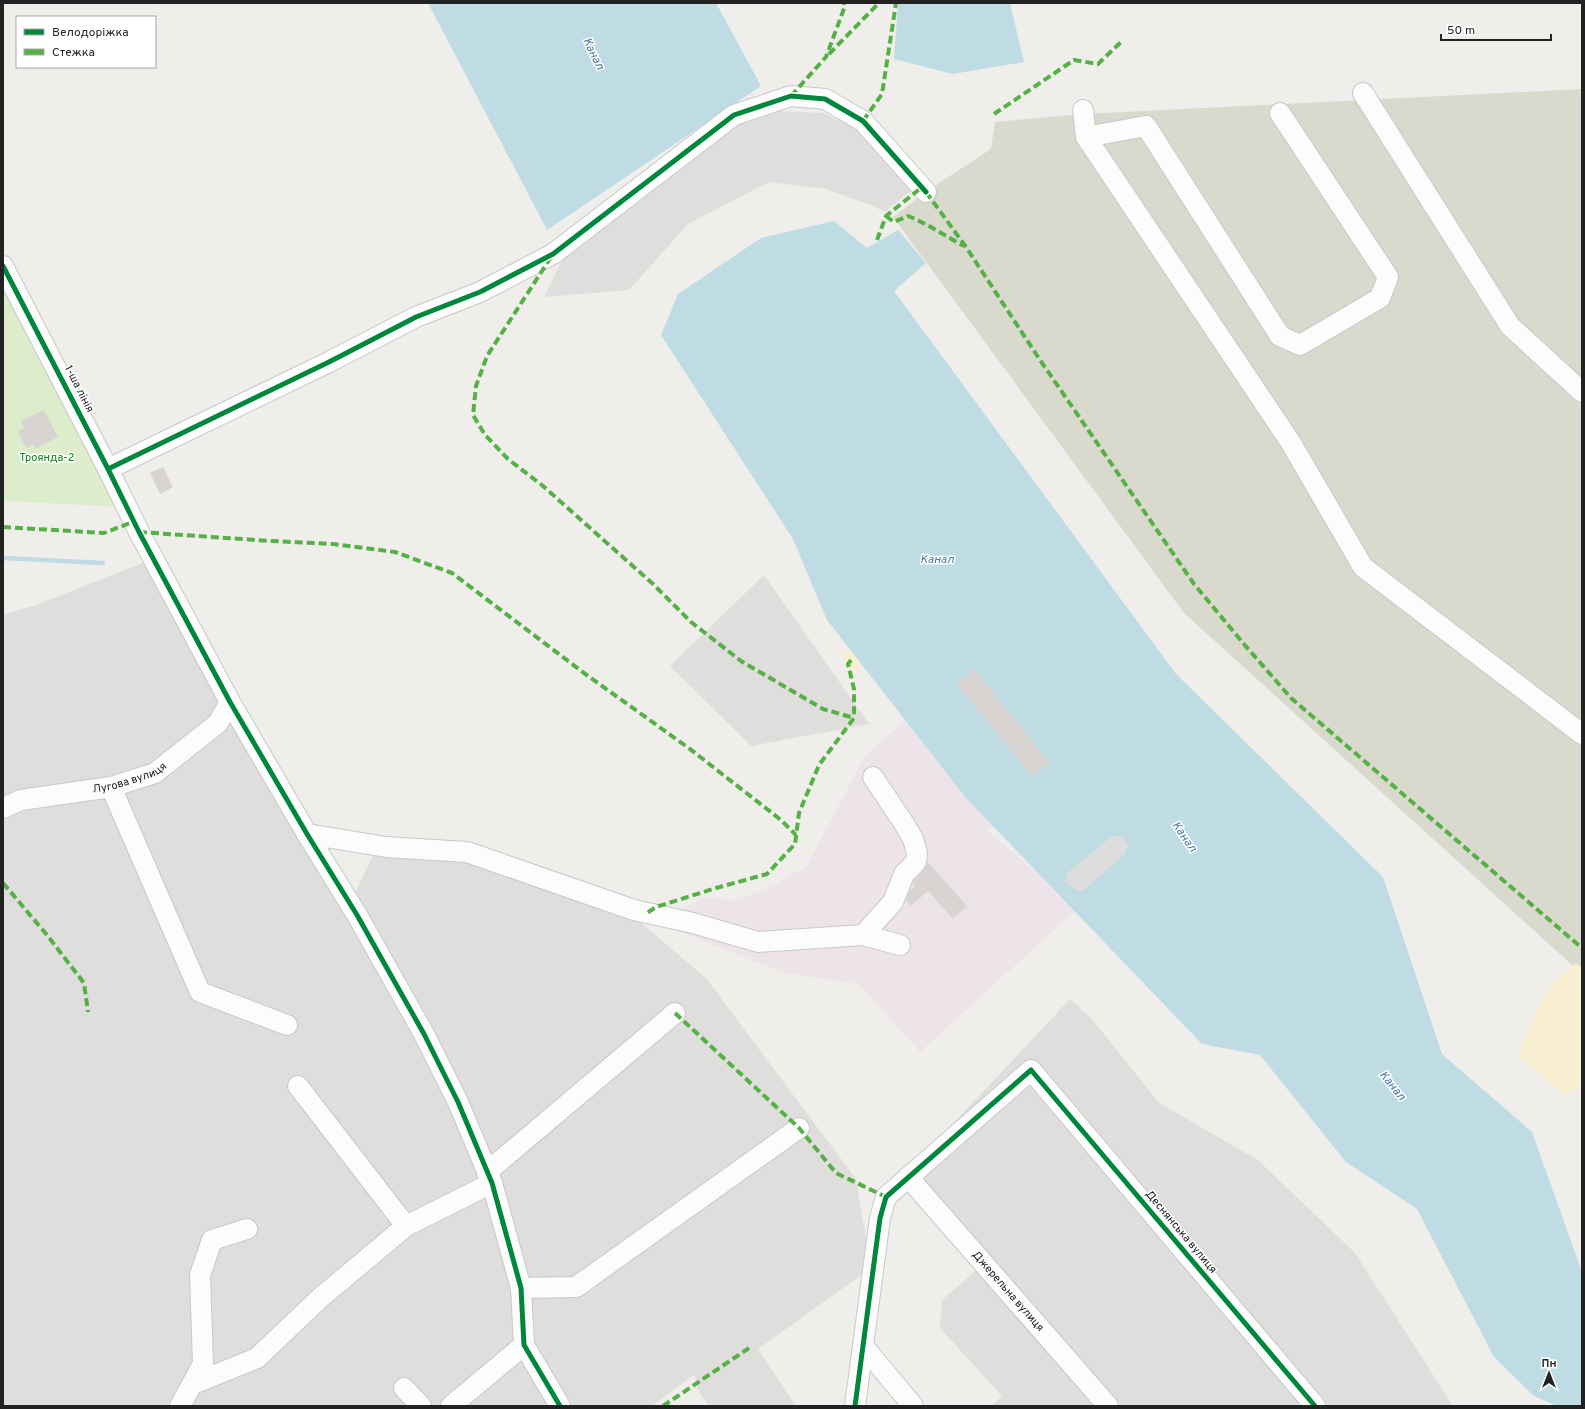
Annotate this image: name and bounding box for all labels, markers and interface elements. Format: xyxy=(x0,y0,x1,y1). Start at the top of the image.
legend xyxy=(16,16,156,68)
scale bar xyxy=(1441,16,1551,42)
text: 50 m xyxy=(1447,23,1475,39)
text: Велодоріжка xyxy=(52,25,129,41)
water label: Канал xyxy=(578,35,608,74)
text: Стежка xyxy=(52,45,95,61)
street label: 1-ша лінія xyxy=(61,363,97,415)
park label: Троянда-2 xyxy=(20,451,74,465)
water label: Канал xyxy=(920,552,955,568)
street label: Лугова вулиця xyxy=(92,759,170,797)
water label: Канал xyxy=(1168,819,1201,856)
water label: Канал xyxy=(1375,1068,1410,1105)
street label: Деснянська вулиця xyxy=(1142,1188,1220,1276)
street label: Джерельна вулиця xyxy=(969,1248,1047,1335)
north arrow xyxy=(1529,1353,1569,1393)
text: Пн xyxy=(1542,1357,1556,1371)

